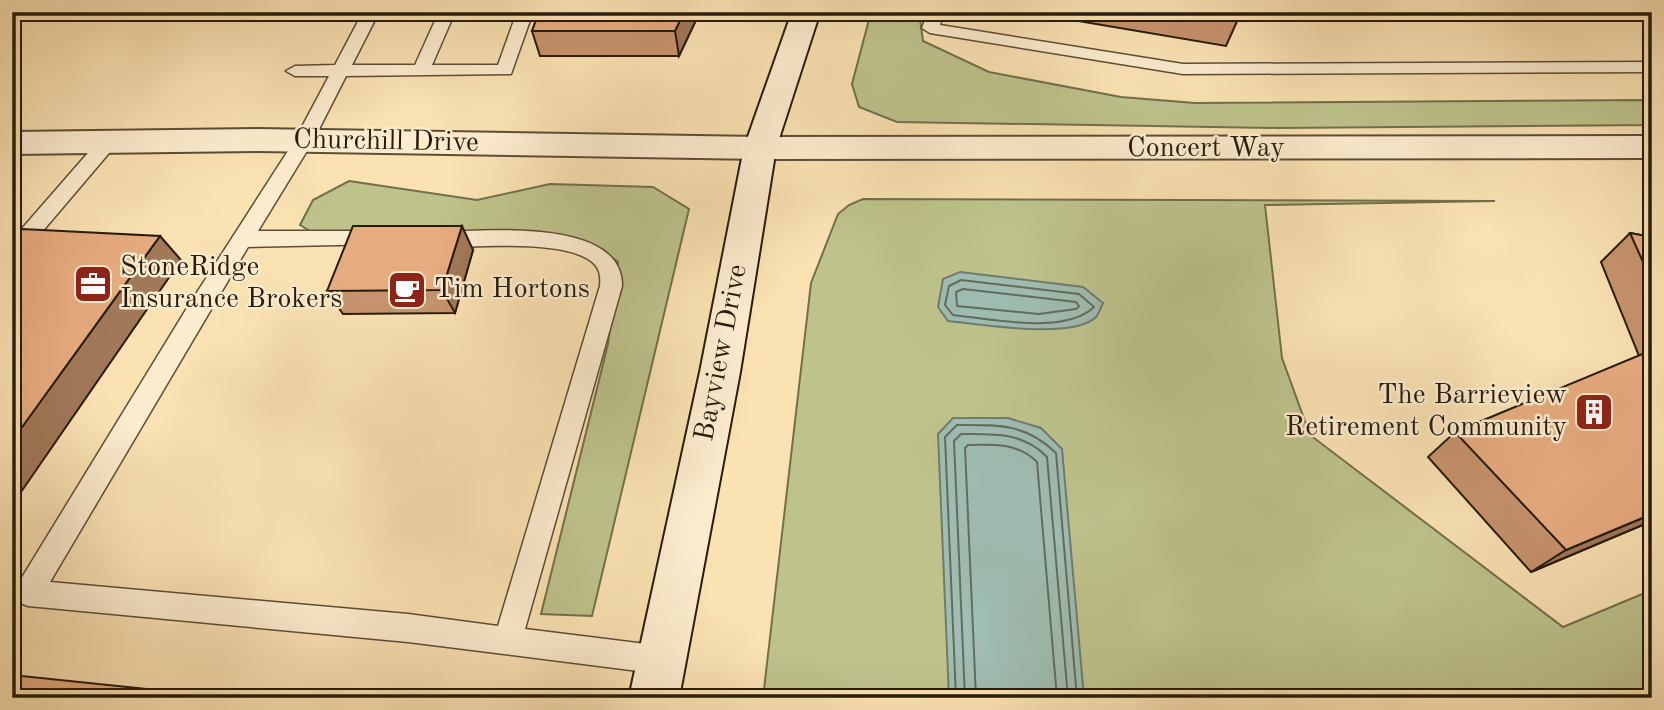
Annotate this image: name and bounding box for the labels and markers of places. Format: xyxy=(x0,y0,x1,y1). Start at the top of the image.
place label: StoneRidge Insurance Brokers xyxy=(120,254,342,314)
office icon: StoneRidge Insurance Brokers xyxy=(72,263,114,305)
cafe icon: Tim Hortons xyxy=(386,269,428,311)
place label: Tim Hortons xyxy=(434,276,590,304)
place label: The Barrieview Retirement Community xyxy=(1285,382,1567,442)
building icon: The Barrieview Retirement Community xyxy=(1573,391,1615,433)

